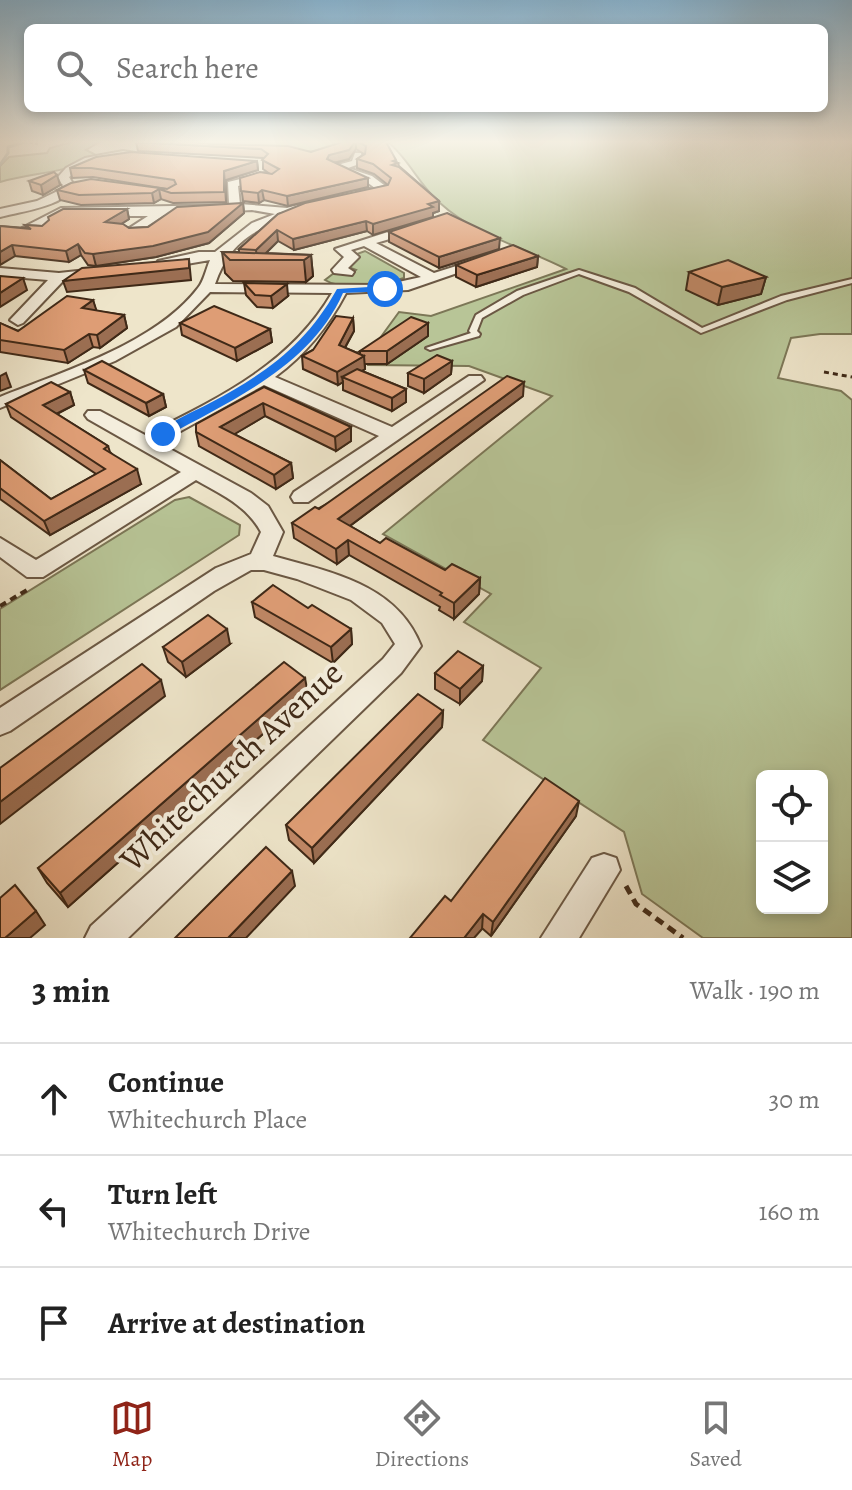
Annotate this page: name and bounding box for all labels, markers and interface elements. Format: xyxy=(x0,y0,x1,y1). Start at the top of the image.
search box xyxy=(24,24,828,112)
icon: search xyxy=(52,46,96,90)
text: Search here xyxy=(116,48,259,88)
route start xyxy=(367,271,403,307)
route end xyxy=(145,416,181,452)
street label: Whitechurch Avenue xyxy=(108,650,353,883)
map controls xyxy=(756,770,828,914)
button: locate xyxy=(756,770,828,842)
button: layers xyxy=(756,842,828,914)
text: 3 min xyxy=(32,967,110,1014)
text: Walk · 190 m xyxy=(690,973,820,1008)
text: Continue xyxy=(108,1062,224,1102)
icon: ahead xyxy=(32,1077,76,1121)
text: 30 m xyxy=(769,1082,820,1117)
text: Whitechurch Place xyxy=(108,1102,307,1137)
text: Turn left xyxy=(108,1174,217,1214)
icon: left xyxy=(32,1189,76,1233)
text: 160 m xyxy=(758,1194,820,1229)
text: Whitechurch Drive xyxy=(108,1214,311,1249)
icon: arrive xyxy=(32,1301,76,1345)
text: Arrive at destination xyxy=(108,1303,365,1343)
tab: Map xyxy=(110,1396,154,1474)
tab: Directions xyxy=(375,1396,469,1474)
tab: Saved xyxy=(690,1396,742,1474)

